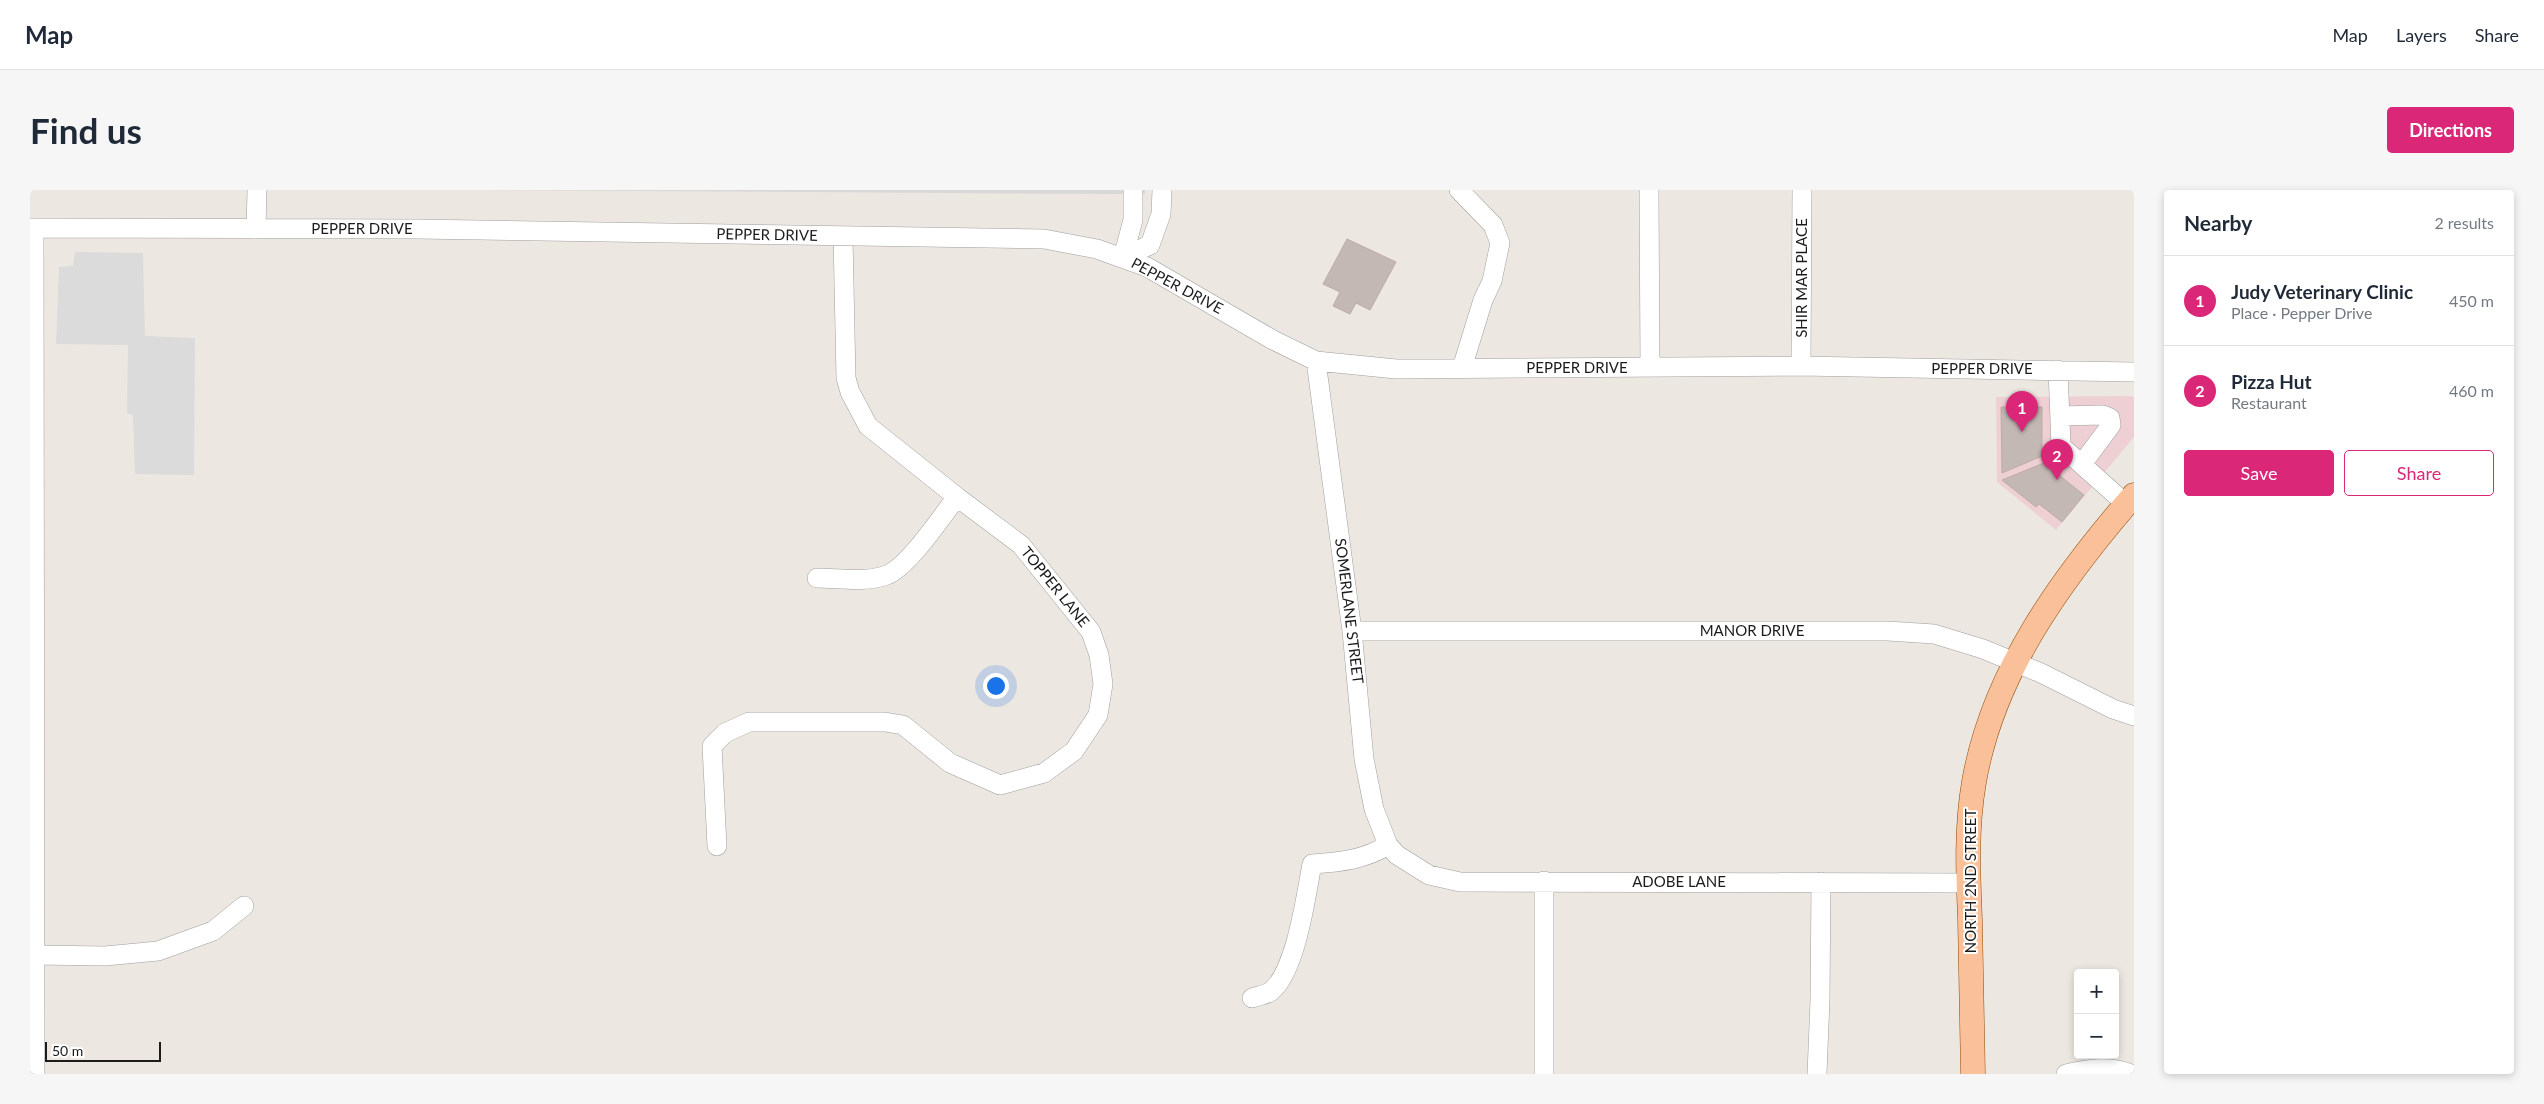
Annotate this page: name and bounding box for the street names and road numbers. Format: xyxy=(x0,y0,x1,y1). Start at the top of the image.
street label: SHIR MAR PLACE xyxy=(1792,218,1810,338)
street label: PEPPER DRIVE xyxy=(311,219,413,237)
street label: PEPPER DRIVE xyxy=(716,224,818,244)
street label: PEPPER DRIVE xyxy=(1128,253,1226,317)
street label: PEPPER DRIVE xyxy=(1526,358,1628,376)
street label: PEPPER DRIVE xyxy=(1931,359,2033,377)
street label: SOMERLANE STREET xyxy=(1332,537,1368,685)
street label: TOPPER LANE xyxy=(1018,543,1094,630)
street label: MANOR DRIVE xyxy=(1700,621,1804,639)
street label: NORTH 2ND STREET xyxy=(1961,809,1979,953)
street label: ADOBE LANE xyxy=(1632,872,1726,890)

